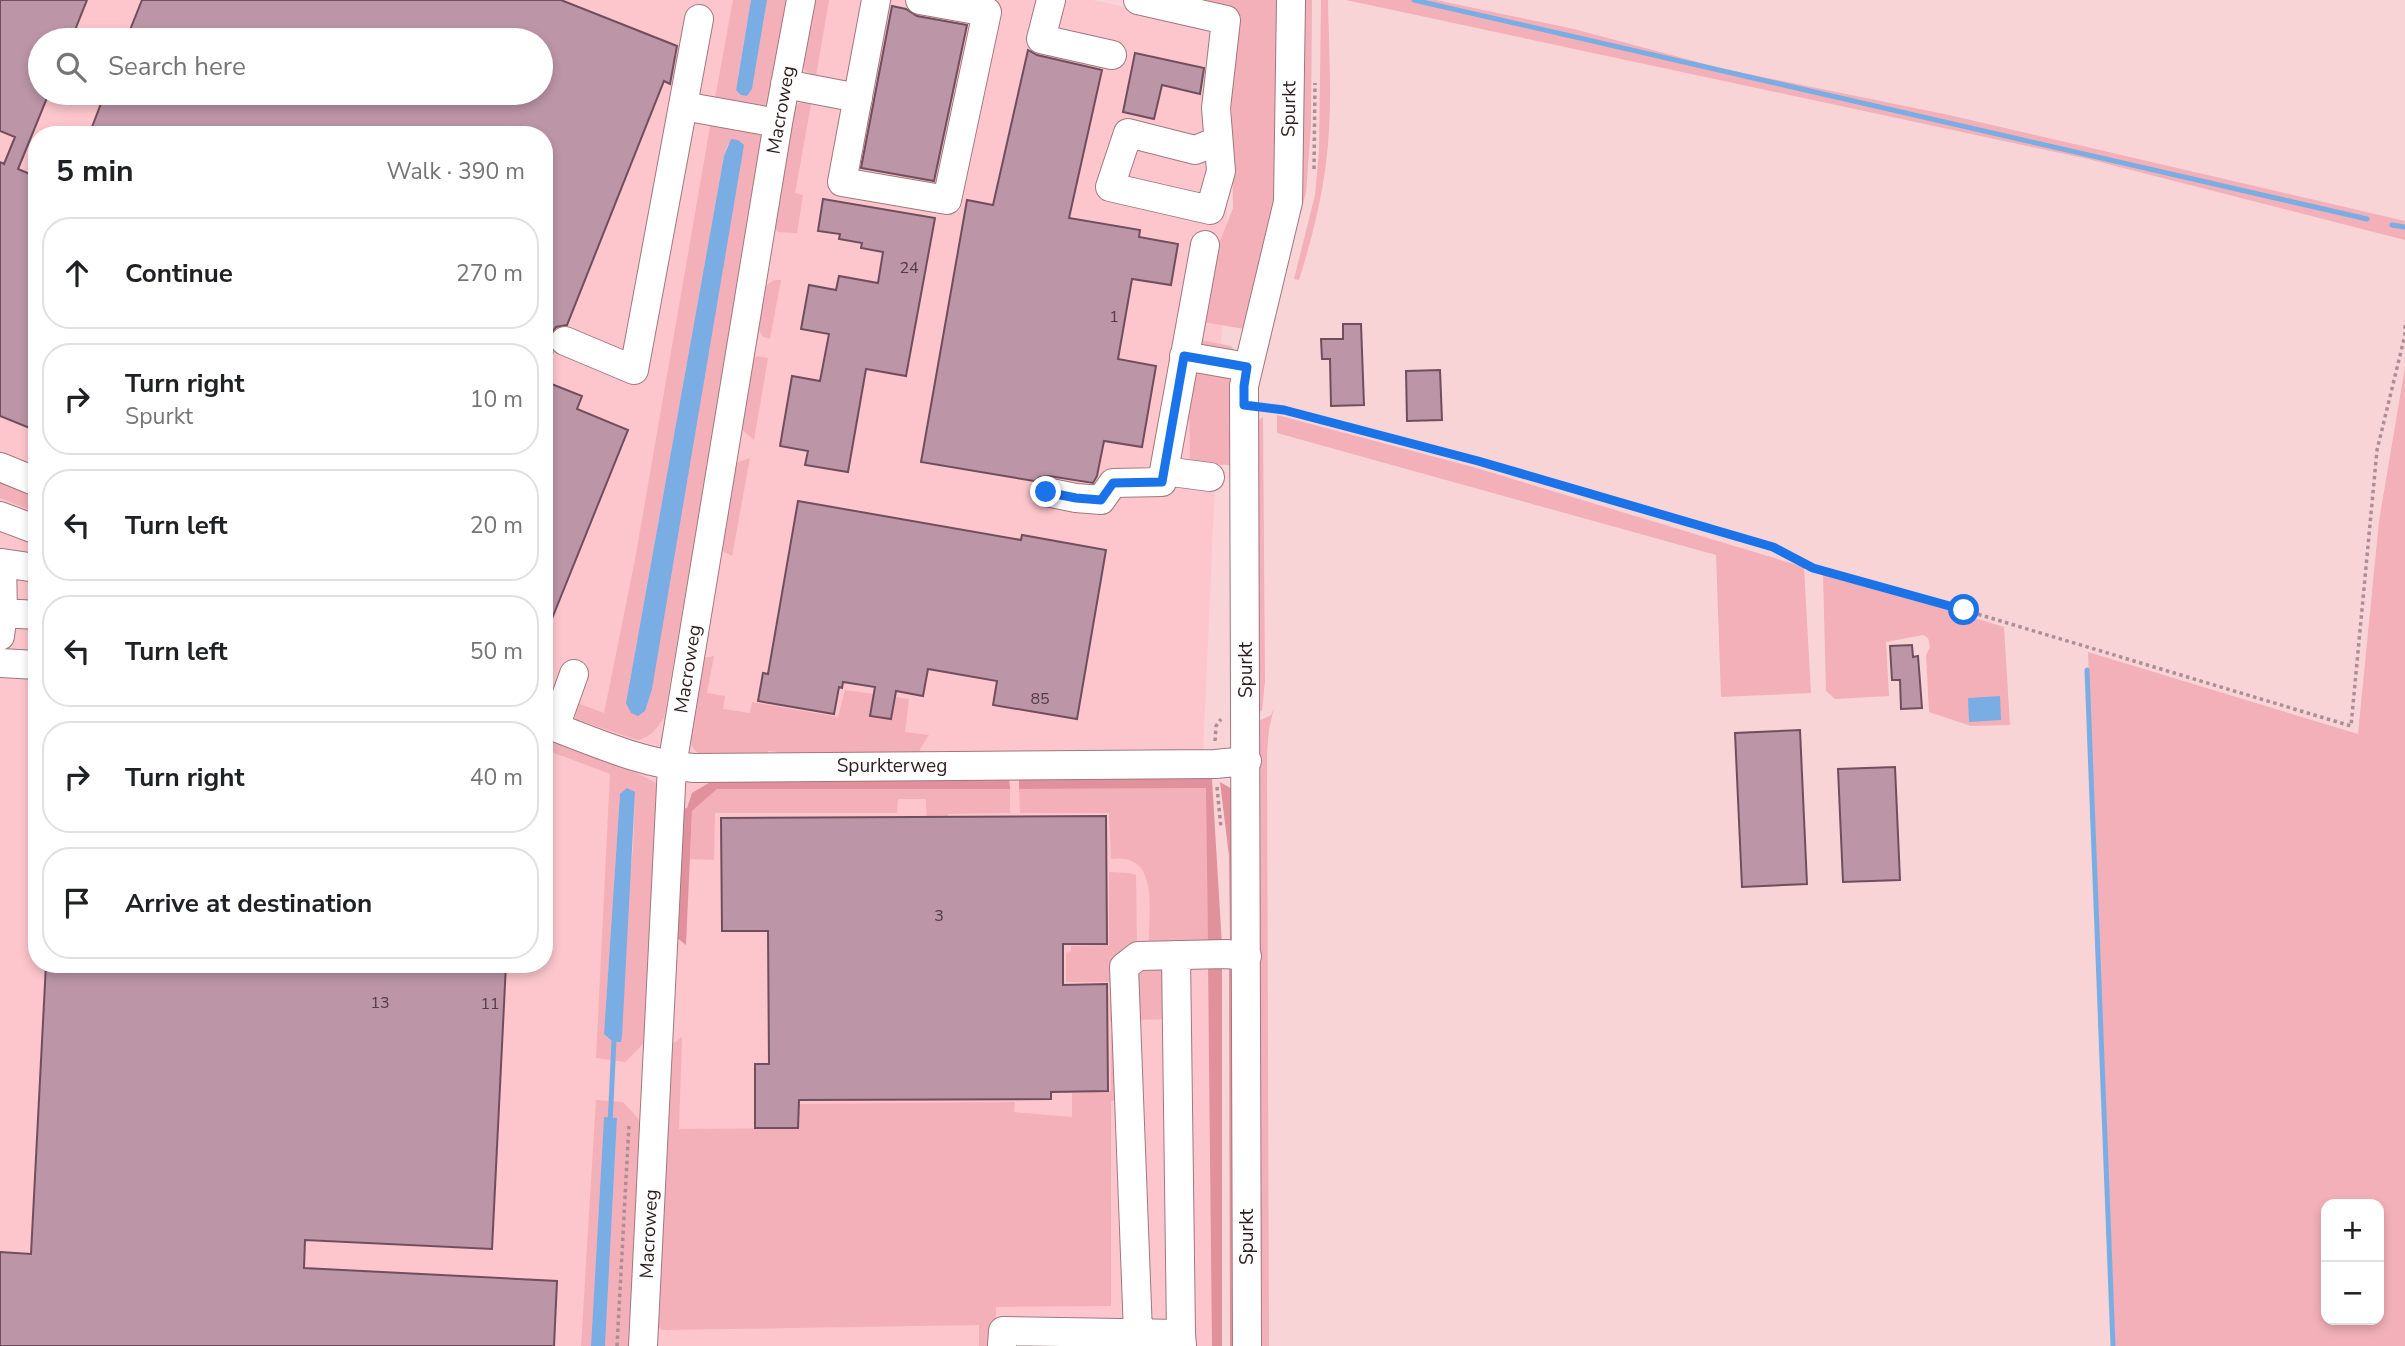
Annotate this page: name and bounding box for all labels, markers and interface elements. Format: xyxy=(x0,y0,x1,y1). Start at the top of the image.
search box xyxy=(28,28,553,105)
icon: search xyxy=(52,48,90,86)
text: Search here xyxy=(108,49,246,84)
street label: Macroweg xyxy=(760,64,802,156)
street label: Spurkt xyxy=(1276,80,1302,137)
text: 5 min xyxy=(56,151,134,192)
text: Walk · 390 m xyxy=(386,156,525,187)
icon: ahead xyxy=(58,254,96,292)
text: Continue xyxy=(125,256,233,291)
house number: 24 xyxy=(899,257,919,279)
text: 270 m xyxy=(456,258,523,289)
house number: 1 xyxy=(1109,306,1119,328)
text: Turn right xyxy=(125,366,244,401)
icon: right xyxy=(58,380,96,418)
text: 10 m xyxy=(470,384,523,415)
text: Spurkt xyxy=(125,401,193,432)
route end xyxy=(1030,476,1061,507)
icon: left xyxy=(58,506,96,544)
text: Turn left xyxy=(125,508,228,543)
text: 20 m xyxy=(470,510,523,541)
route start xyxy=(1948,594,1979,625)
street label: Macroweg xyxy=(668,623,708,715)
icon: left xyxy=(58,632,96,670)
text: Turn left xyxy=(125,634,228,669)
text: 50 m xyxy=(470,636,523,667)
street label: Spurkt xyxy=(1233,642,1259,698)
house number: 85 xyxy=(1030,688,1050,710)
street label: Spurkterweg xyxy=(837,753,947,779)
icon: right xyxy=(58,758,96,796)
text: Turn right xyxy=(125,760,244,795)
text: 40 m xyxy=(470,762,523,793)
icon: arrive xyxy=(58,884,96,922)
text: Arrive at destination xyxy=(125,886,372,921)
house number: 3 xyxy=(934,905,944,927)
house number: 13 xyxy=(370,992,390,1014)
house number: 11 xyxy=(480,993,500,1015)
street label: Macroweg xyxy=(634,1189,664,1279)
map controls xyxy=(2321,1199,2384,1325)
button: + xyxy=(2321,1199,2384,1262)
street label: Spurkt xyxy=(1234,1209,1260,1265)
button: − xyxy=(2321,1262,2384,1325)

